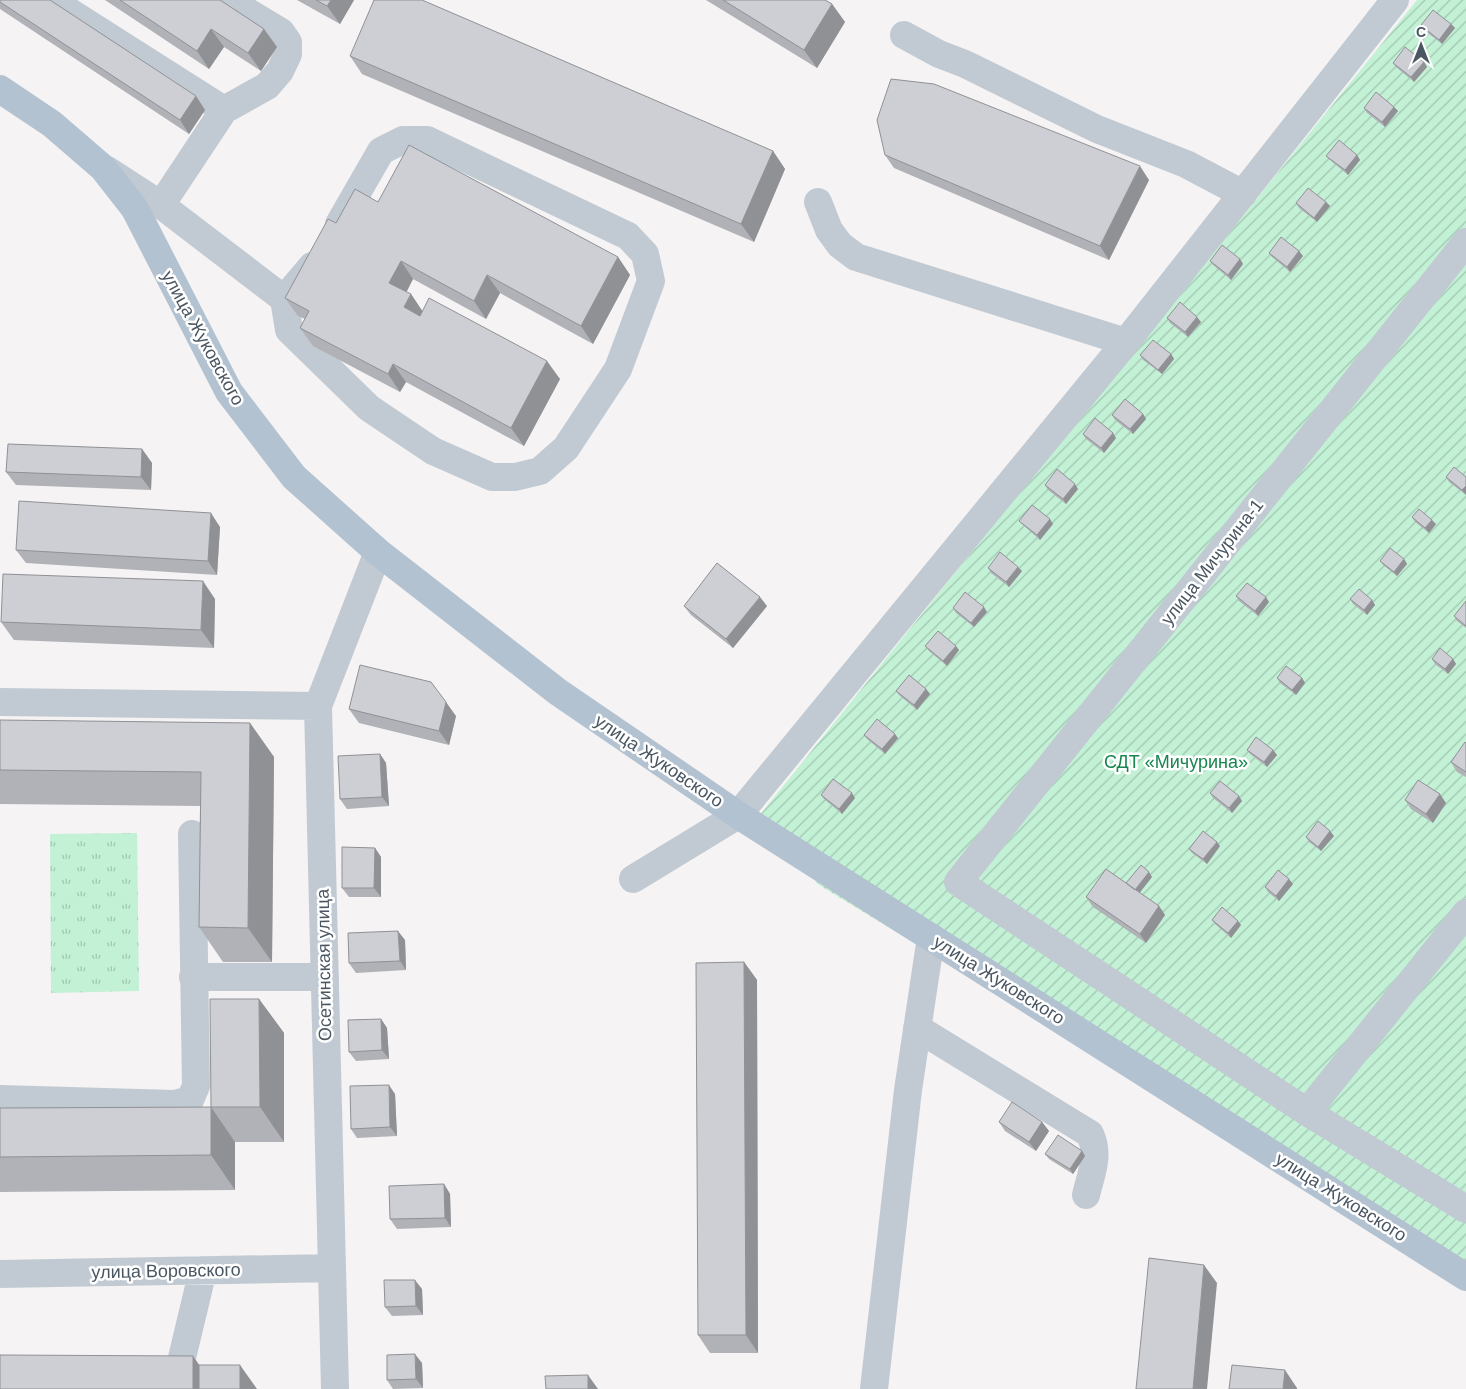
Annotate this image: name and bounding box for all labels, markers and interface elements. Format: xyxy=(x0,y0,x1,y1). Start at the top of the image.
north arrow xyxy=(1396,20,1446,70)
text: С xyxy=(1416,24,1426,40)
street label: улица Жуковского xyxy=(158,267,248,409)
street label: улица Мичурина-1 xyxy=(1157,495,1267,629)
street label: улица Жуковского xyxy=(591,711,727,811)
park label: СДТ «Мичурина» xyxy=(1104,752,1248,772)
street label: Осетинская улица xyxy=(313,888,335,1041)
street label: улица Жуковского xyxy=(930,932,1068,1028)
street label: улица Жуковского xyxy=(1272,1149,1410,1245)
street label: улица Воровского xyxy=(91,1260,241,1282)

